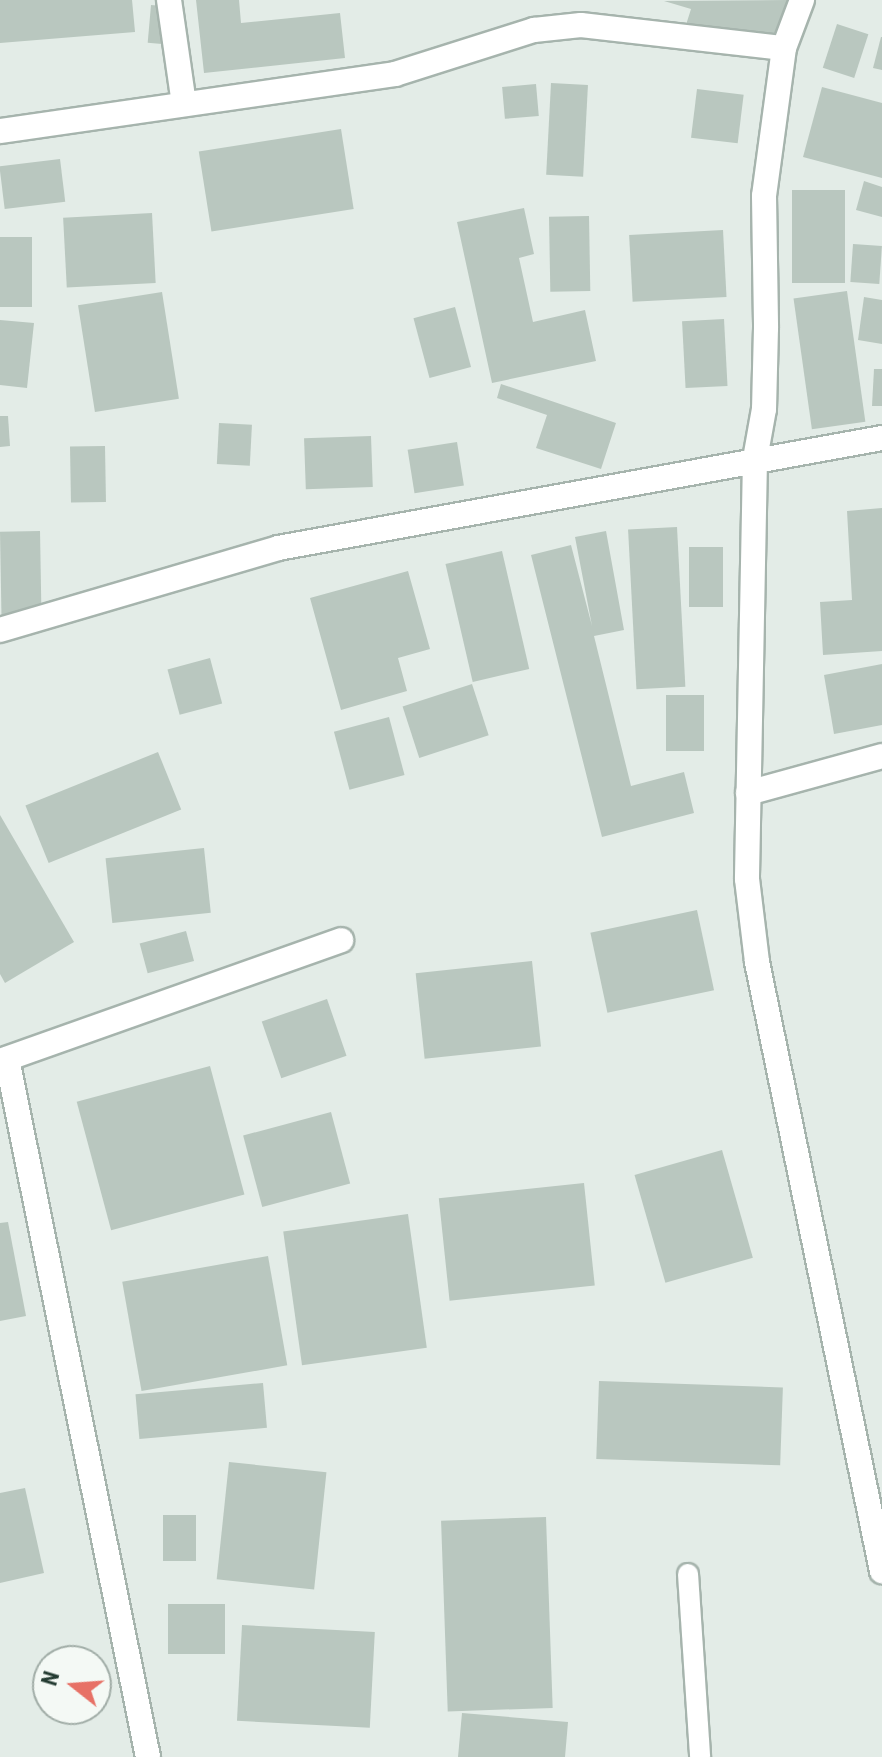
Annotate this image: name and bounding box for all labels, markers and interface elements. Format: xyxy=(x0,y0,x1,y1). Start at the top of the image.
north arrow xyxy=(32,1645,112,1725)
text: N xyxy=(37,1668,64,1689)

